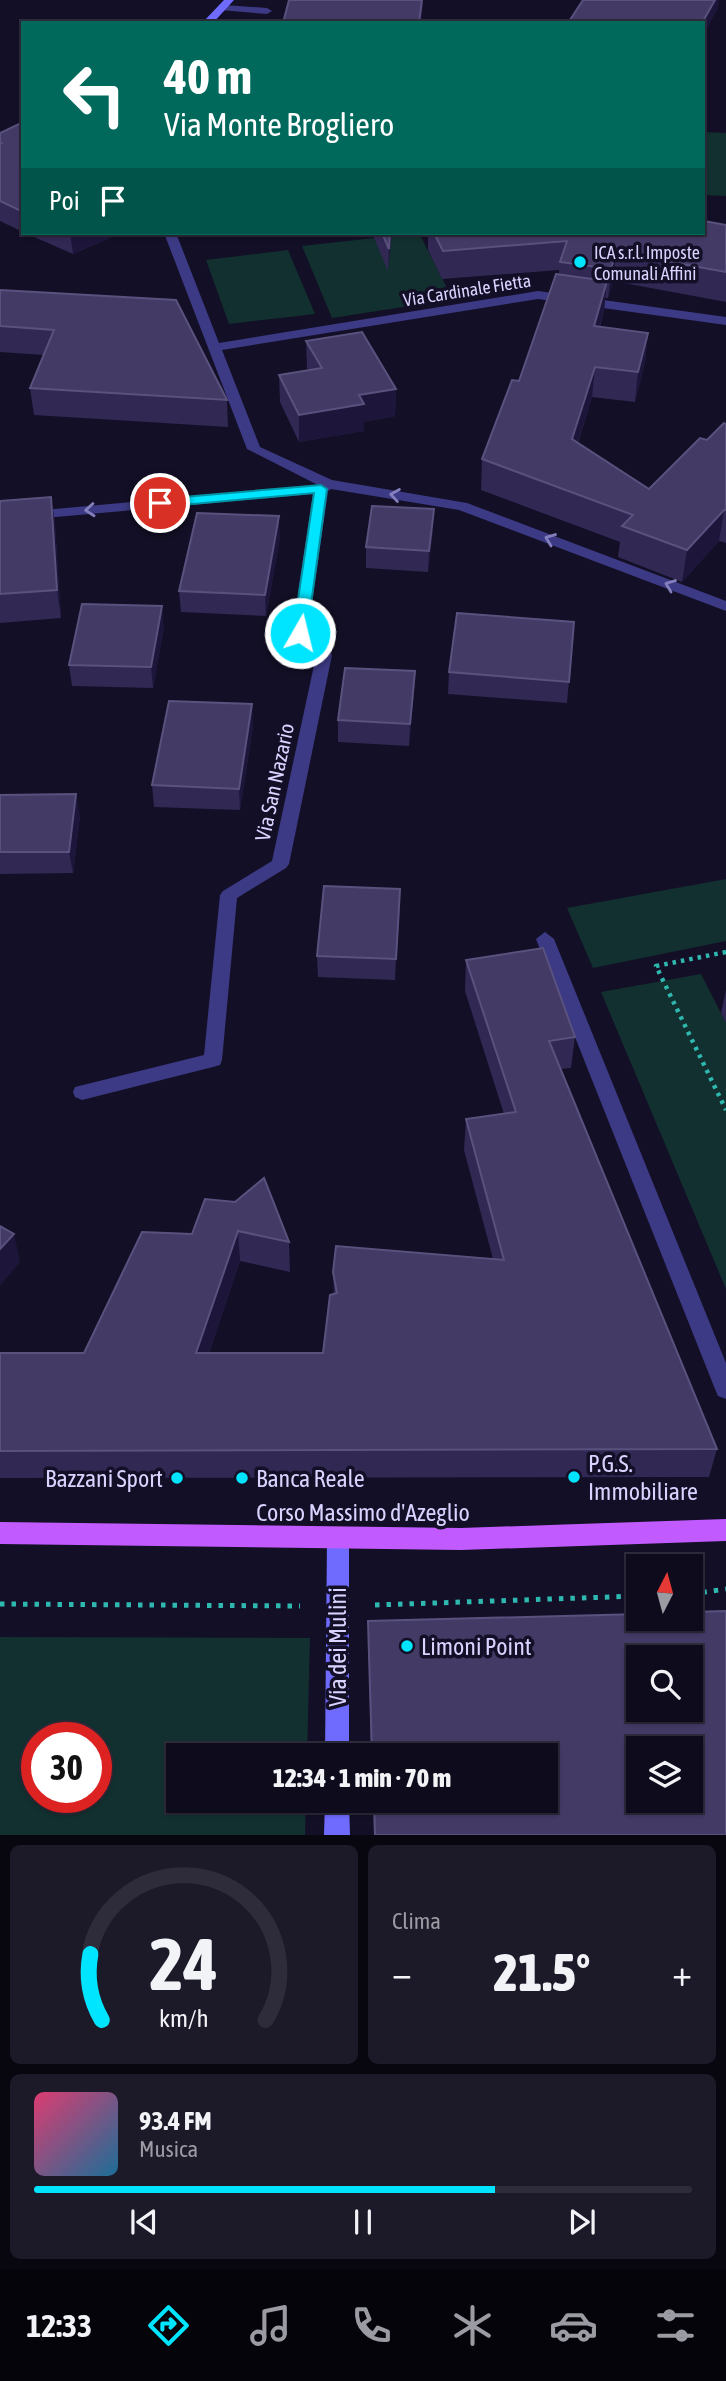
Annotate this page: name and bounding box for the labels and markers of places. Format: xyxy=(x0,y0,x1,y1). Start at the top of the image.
place label: ICA s.r.l. Imposte Comunali Affini xyxy=(594,242,700,284)
marker: ICA s.r.l. Imposte Comunali Affini xyxy=(572,254,588,270)
pin xyxy=(130,473,190,533)
place label: P.G.S. Immobiliare xyxy=(588,1450,698,1505)
place label: Bazzani Sport xyxy=(45,1465,163,1492)
place label: Banca Reale xyxy=(256,1465,365,1492)
marker: P.G.S. Immobiliare xyxy=(566,1469,582,1485)
marker: Bazzani Sport xyxy=(169,1470,185,1486)
marker: Banca Reale xyxy=(234,1470,250,1486)
place label: Limoni Point xyxy=(421,1633,532,1660)
marker: Limoni Point xyxy=(399,1638,415,1654)

